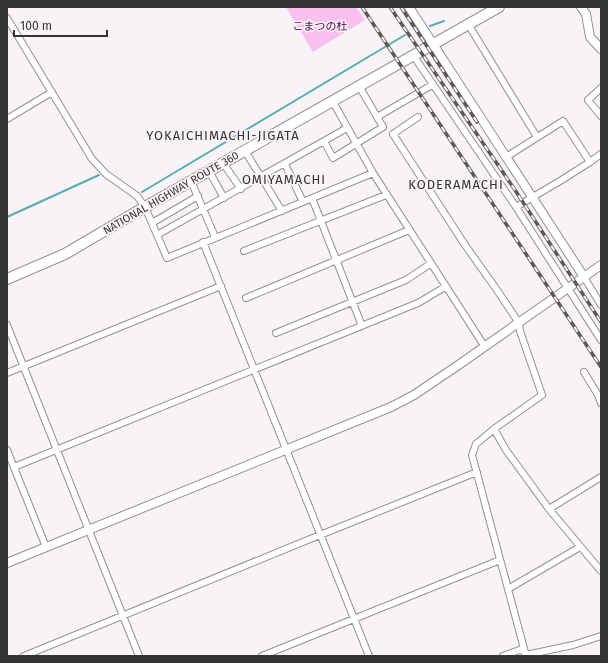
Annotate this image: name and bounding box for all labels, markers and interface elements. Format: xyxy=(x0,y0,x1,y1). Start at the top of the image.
scale bar xyxy=(14,12,107,38)
text: 100 m xyxy=(20,19,52,33)
park label: こまつの杜 xyxy=(293,20,348,33)
district label: YOKAICHIMACHI-JIGATA xyxy=(146,128,300,143)
street label: NATIONAL HIGHWAY ROUTE 360 xyxy=(101,149,241,237)
district label: OMIYAMACHI xyxy=(242,172,326,187)
district label: KODERAMACHI xyxy=(408,177,504,192)

